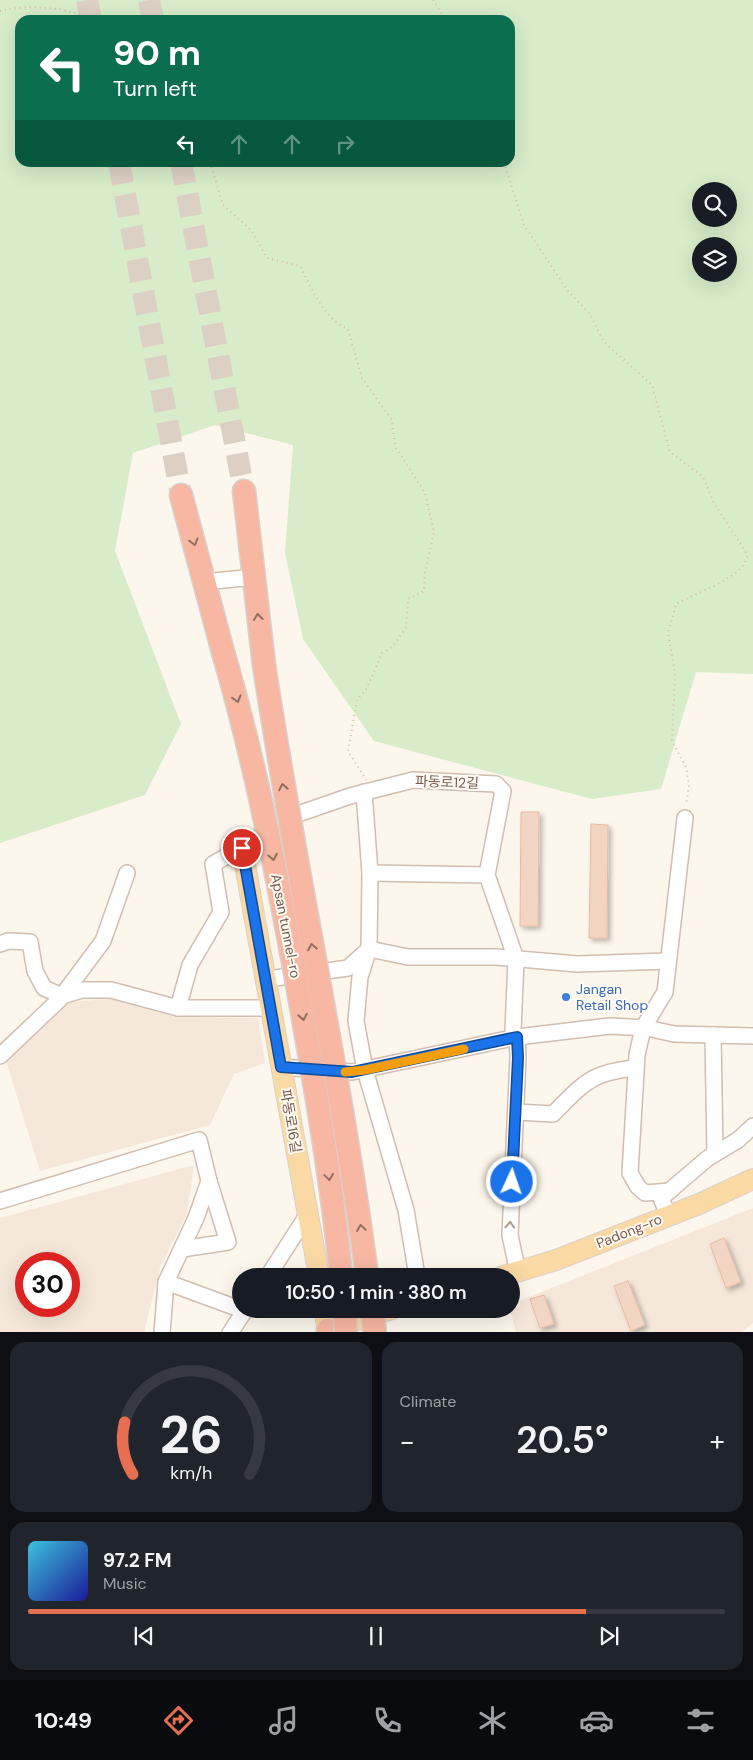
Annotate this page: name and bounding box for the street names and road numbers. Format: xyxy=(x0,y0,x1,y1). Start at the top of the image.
street label: 파동로12길 xyxy=(415,772,479,792)
street label: Apsan tunnel-ro xyxy=(267,872,305,980)
street label: 파동로16길 xyxy=(277,1088,305,1154)
street label: Padong-ro xyxy=(594,1210,664,1252)

